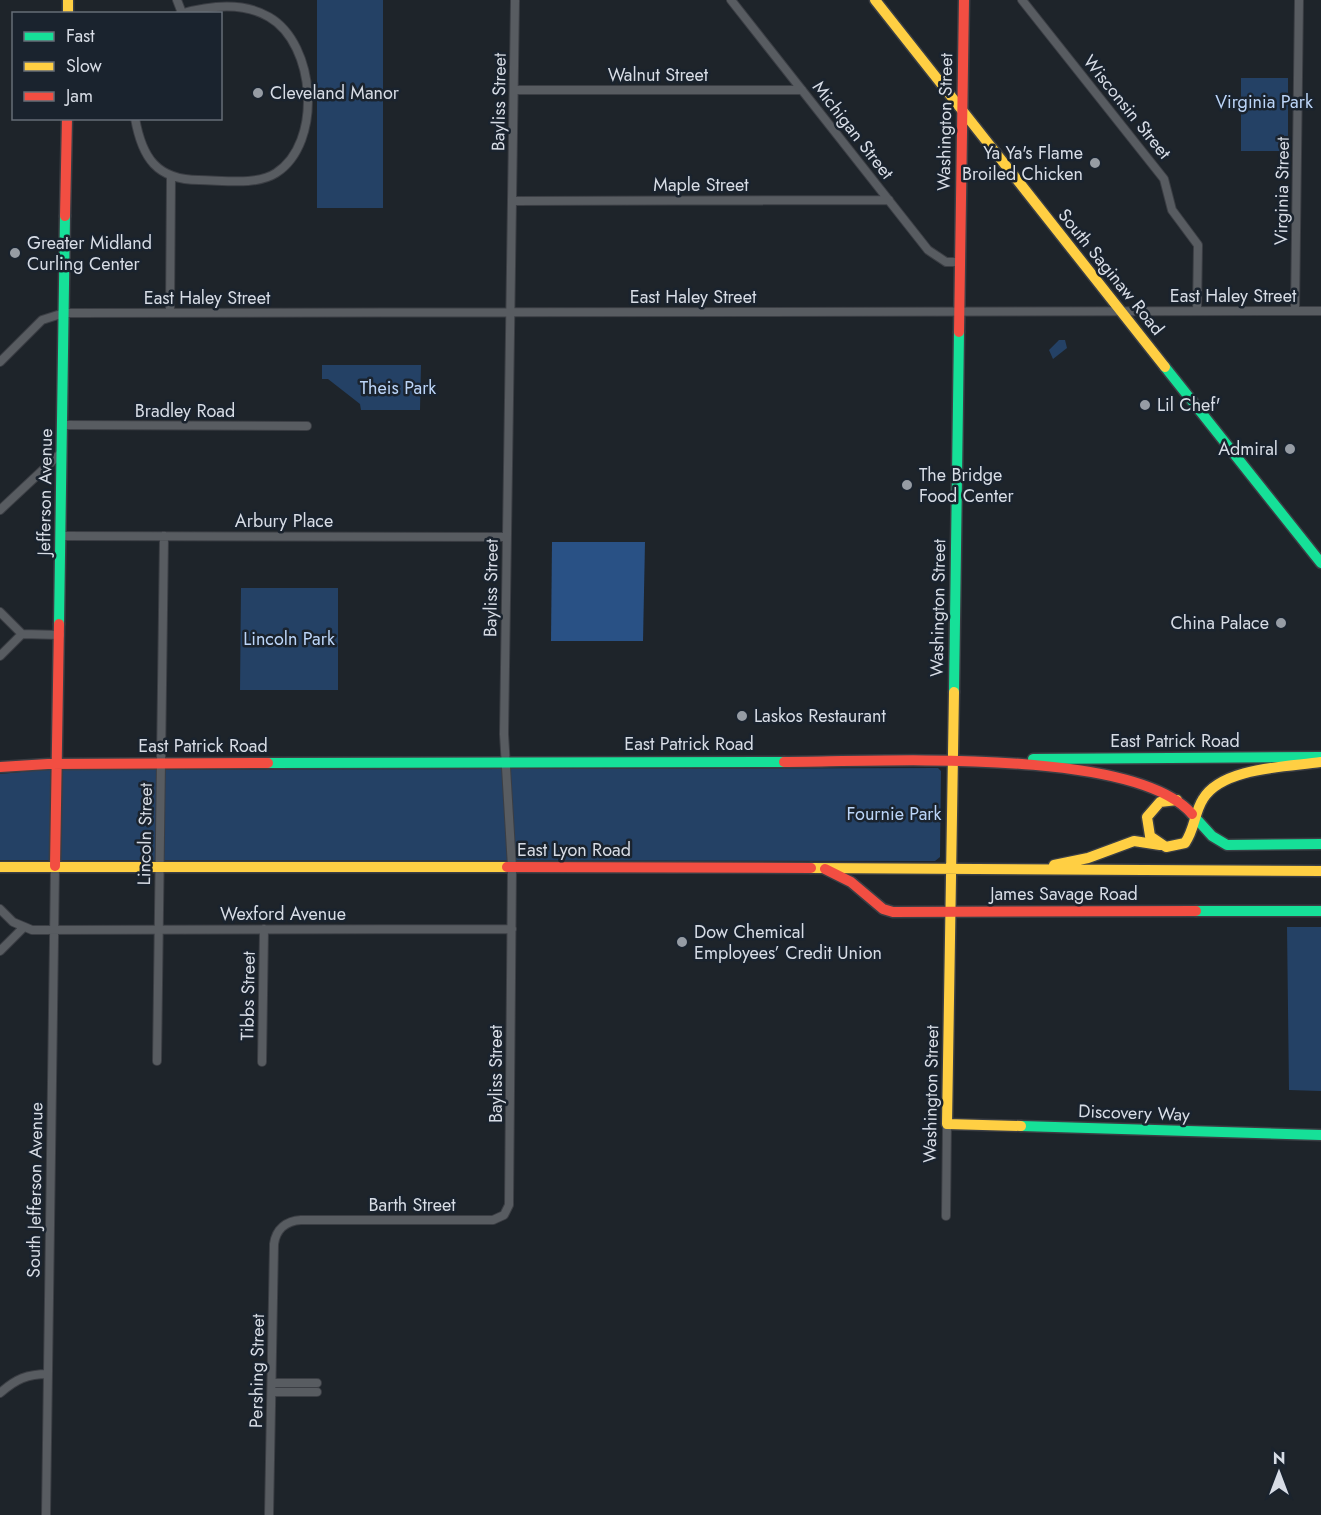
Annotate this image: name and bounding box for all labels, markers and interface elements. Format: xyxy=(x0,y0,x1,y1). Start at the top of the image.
legend xyxy=(12,12,222,120)
text: Fast xyxy=(66,23,95,49)
street label: Wisconsin Street xyxy=(1077,49,1178,165)
street label: Bayliss Street xyxy=(485,52,513,151)
street label: Washington Street xyxy=(931,52,959,191)
text: Slow xyxy=(66,53,103,79)
street label: Walnut Street xyxy=(608,62,709,88)
street label: Michigan Street xyxy=(806,75,900,185)
place label: Cleveland Manor xyxy=(270,80,400,106)
text: Jam xyxy=(64,83,93,109)
marker: Cleveland Manor xyxy=(251,86,265,100)
park label: Virginia Park xyxy=(1215,89,1313,115)
street label: Virginia Street xyxy=(1268,136,1296,245)
place label: Ya Ya's Flame Broiled Chicken xyxy=(962,140,1083,187)
marker: Ya Ya's Flame Broiled Chicken xyxy=(1088,156,1102,170)
street label: Maple Street xyxy=(653,172,749,198)
street label: South Saginaw Road xyxy=(1052,203,1170,341)
place label: Greater Midland Curling Center xyxy=(27,230,152,277)
marker: Greater Midland Curling Center xyxy=(8,246,22,260)
street label: East Haley Street xyxy=(1170,283,1297,309)
street label: East Haley Street xyxy=(630,284,757,310)
street label: East Haley Street xyxy=(144,285,271,311)
park label: Theis Park xyxy=(360,375,436,401)
place label: Lil Chef' xyxy=(1157,392,1221,418)
street label: Bradley Road xyxy=(135,398,235,424)
marker: Lil Chef' xyxy=(1138,398,1152,412)
street label: Jefferson Avenue xyxy=(31,428,59,558)
place label: Admiral xyxy=(1218,436,1278,462)
marker: Admiral xyxy=(1283,442,1297,456)
place label: The Bridge Food Center xyxy=(919,462,1014,509)
marker: The Bridge Food Center xyxy=(900,478,914,492)
street label: Arbury Place xyxy=(235,508,333,534)
street label: Bayliss Street xyxy=(477,538,505,637)
street label: Washington Street xyxy=(924,538,952,677)
place label: China Palace xyxy=(1170,610,1269,636)
marker: China Palace xyxy=(1274,616,1288,630)
park label: Lincoln Park xyxy=(243,626,335,652)
place label: Laskos Restaurant xyxy=(754,703,886,729)
marker: Laskos Restaurant xyxy=(735,709,749,723)
street label: East Patrick Road xyxy=(1110,728,1240,754)
street label: East Patrick Road xyxy=(624,731,754,757)
street label: East Patrick Road xyxy=(138,733,268,759)
street label: Lincoln Street xyxy=(131,782,159,886)
park label: Fournie Park xyxy=(847,801,941,827)
street label: East Lyon Road xyxy=(517,837,631,863)
street label: James Savage Road xyxy=(988,881,1138,907)
street label: Wexford Avenue xyxy=(220,901,346,927)
place label: Dow Chemical Employees’ Credit Union xyxy=(694,919,882,966)
marker: Dow Chemical Employees’ Credit Union xyxy=(675,935,689,949)
street label: Tibbs Street xyxy=(234,951,262,1041)
street label: Bayliss Street xyxy=(483,1024,509,1123)
street label: Washington Street xyxy=(917,1024,945,1163)
street label: Discovery Way xyxy=(1078,1098,1190,1128)
street label: South Jefferson Avenue xyxy=(20,1102,50,1278)
street label: Barth Street xyxy=(369,1192,456,1218)
street label: Pershing Street xyxy=(243,1313,271,1428)
north arrow xyxy=(1249,1443,1309,1503)
text: N xyxy=(1273,1447,1285,1470)

